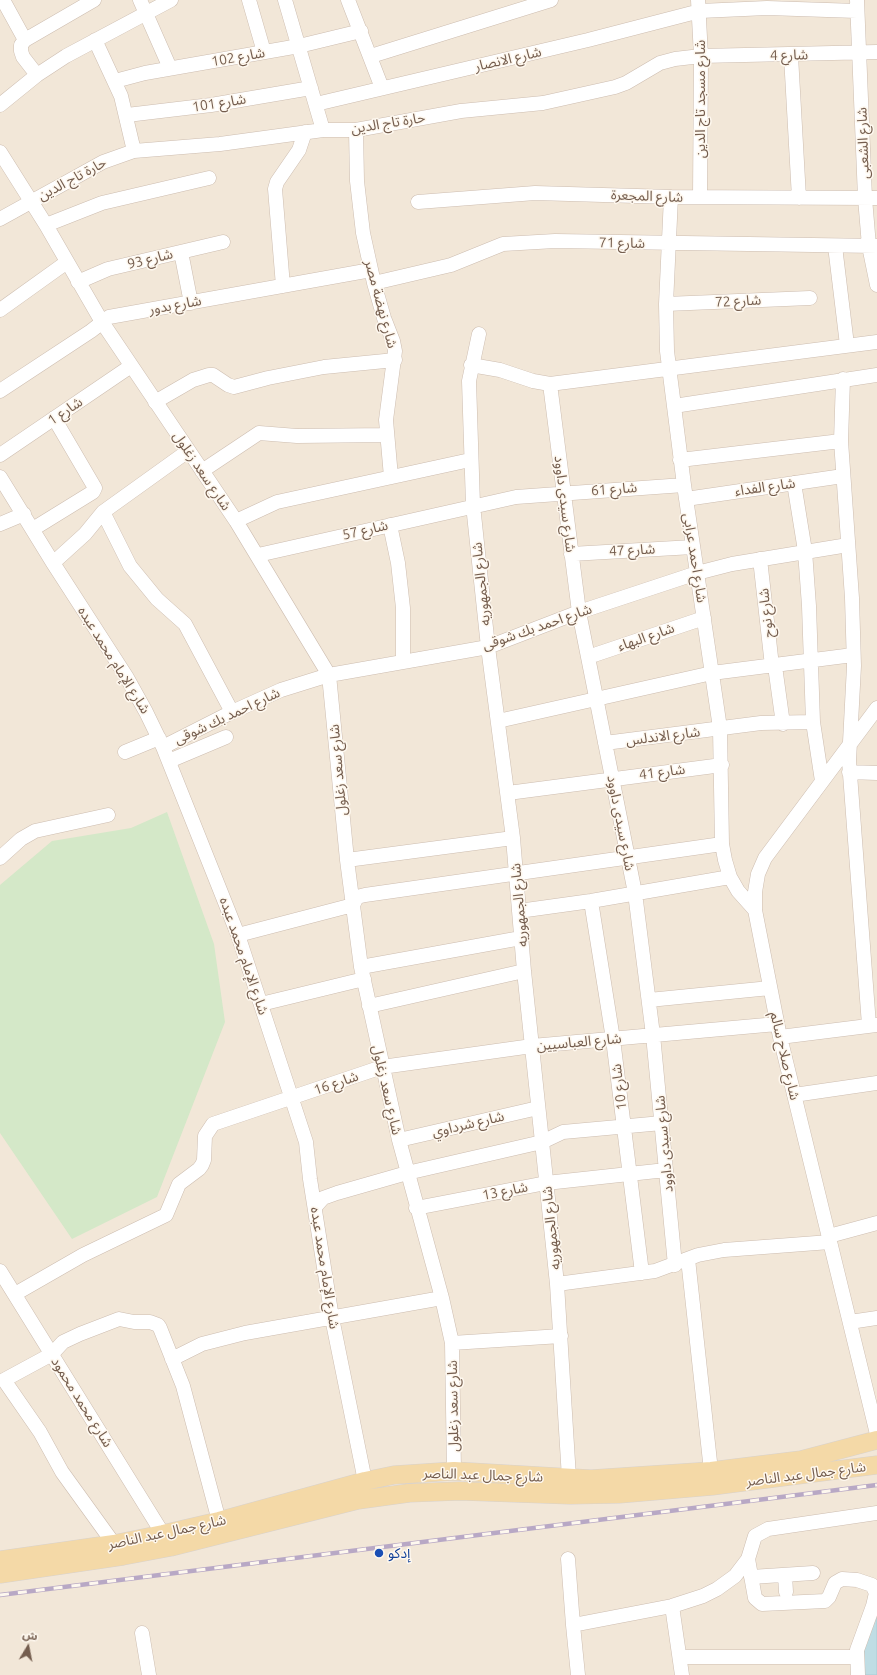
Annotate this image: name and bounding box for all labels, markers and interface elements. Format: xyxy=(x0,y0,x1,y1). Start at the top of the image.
street label: شارع مسجد تاج الدين xyxy=(692,40,708,158)
street label: شارع الانصار xyxy=(473,43,543,75)
street label: شارع 102 xyxy=(210,44,266,70)
street label: شارع 4 xyxy=(770,46,808,64)
street label: شارع 101 xyxy=(191,90,247,116)
street label: شارع الشعبى xyxy=(853,107,873,179)
street label: حارة تاج الدين xyxy=(350,109,426,137)
street label: حارة تاج الدين xyxy=(35,154,109,204)
street label: شارع المجعرة xyxy=(611,186,683,206)
street label: شارع 71 xyxy=(599,234,645,252)
street label: شارع 93 xyxy=(126,245,174,273)
street label: شارع نهضة مصر xyxy=(361,258,401,350)
street label: شارع 72 xyxy=(714,291,762,311)
street label: شارع بدور xyxy=(147,292,203,318)
street label: شارع 1 xyxy=(44,393,86,429)
street label: شارع سعد زغلول xyxy=(169,428,235,514)
street label: شارع سيدى داوود xyxy=(551,455,579,553)
street label: شارع الفداء xyxy=(734,474,796,500)
street label: شارع 61 xyxy=(590,479,638,499)
street label: شارع احمد عرابى xyxy=(680,512,710,604)
street label: شارع 57 xyxy=(341,517,389,543)
street label: شارع 47 xyxy=(608,540,656,560)
street label: شارع الجمهوريه xyxy=(468,541,494,627)
street label: شارع نوح xyxy=(755,587,777,639)
street label: شارع احمد بك شوقى xyxy=(480,600,594,654)
street label: شارع الإمام محمد عبده xyxy=(74,603,154,717)
street label: شارع البهاء xyxy=(615,619,677,655)
street label: شارع احمد بك شوقى xyxy=(171,684,283,748)
street label: شارع الاندلس xyxy=(625,723,701,749)
street label: شارع سعد زغلول xyxy=(326,724,350,816)
street label: شارع 41 xyxy=(638,761,686,783)
street label: شارع سيدى داوود xyxy=(603,774,639,872)
street label: شارع الجمهوريه xyxy=(507,862,531,948)
street label: شارع الإمام محمد عبده xyxy=(216,895,272,1017)
street label: شارع صلاح سالم xyxy=(767,1010,803,1102)
street label: شارع العباسيين xyxy=(536,1030,622,1054)
street label: شارع سعد زغلول xyxy=(368,1043,406,1137)
street label: شارع 10 xyxy=(608,1063,630,1111)
street label: شارع 16 xyxy=(311,1068,361,1098)
street label: شارع سيدى داوود xyxy=(651,1095,677,1193)
street label: شارع شرداوي xyxy=(430,1108,506,1140)
street label: شارع 13 xyxy=(481,1178,529,1204)
street label: شارع الجمهوريه xyxy=(538,1185,564,1271)
street label: شارع الإمام محمد عبده xyxy=(307,1206,343,1330)
street label: شارع محمد محمود xyxy=(48,1354,116,1450)
street label: شارع سعد زغلول xyxy=(444,1360,462,1452)
street label: شارع جمال عبد الناصر xyxy=(745,1458,867,1490)
street label: شارع جمال عبد الناصر xyxy=(423,1465,543,1485)
street label: شارع جمال عبد الناصر xyxy=(106,1511,228,1553)
place label: إدكو xyxy=(388,1545,410,1561)
marker: إدكو xyxy=(373,1547,385,1559)
north arrow xyxy=(8,1627,48,1667)
text: ش xyxy=(22,1628,39,1642)

